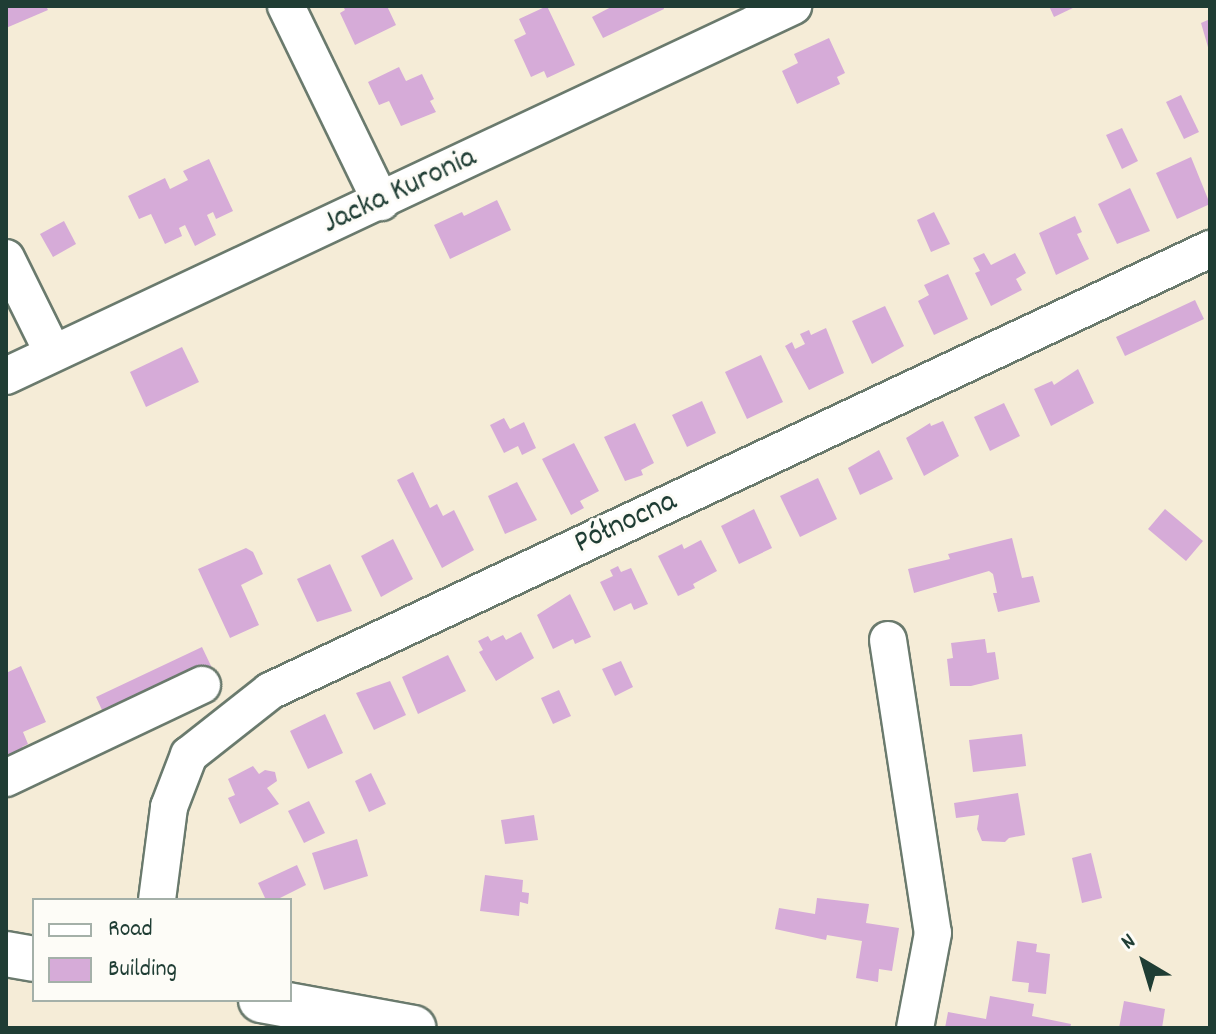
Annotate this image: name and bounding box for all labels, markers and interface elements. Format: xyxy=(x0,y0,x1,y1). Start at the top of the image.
street label: Jacka Kuronia xyxy=(317,140,483,244)
street label: Północna xyxy=(569,484,683,564)
legend xyxy=(32,898,292,1002)
text: Road xyxy=(108,913,153,947)
north arrow xyxy=(1104,922,1184,1002)
text: N xyxy=(1115,927,1143,958)
text: Building xyxy=(108,953,177,987)

